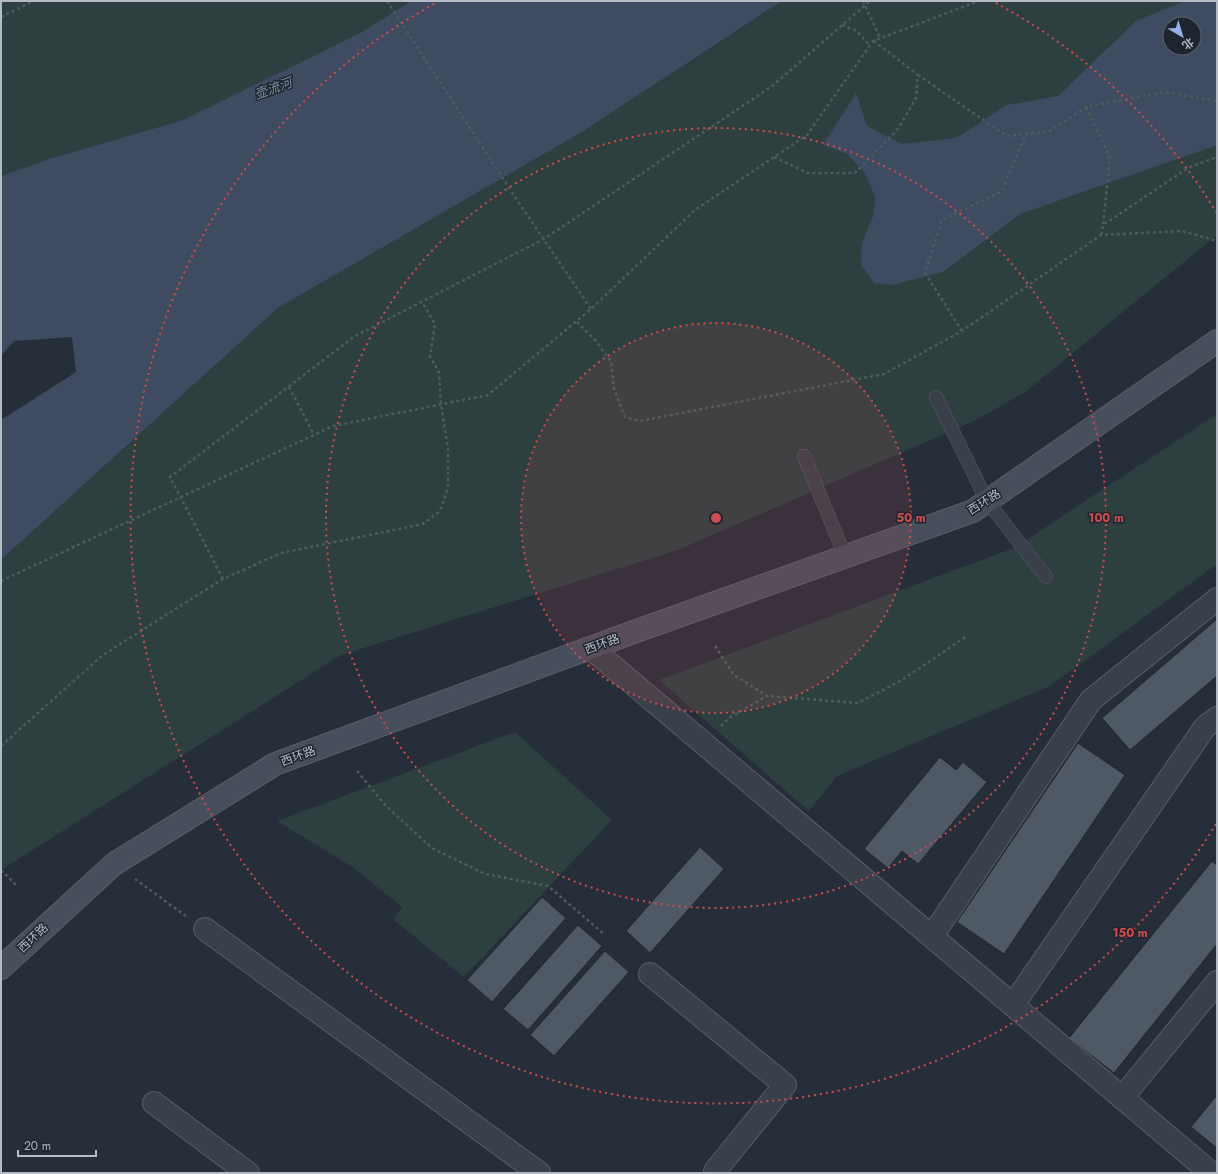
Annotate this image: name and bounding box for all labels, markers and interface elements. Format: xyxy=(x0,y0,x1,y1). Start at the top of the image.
north arrow xyxy=(1162,16,1202,56)
text: 北 xyxy=(1179,34,1197,54)
water label: 壶流河 xyxy=(252,72,298,104)
street label: 西环路 xyxy=(964,485,1004,519)
text: 50 m xyxy=(896,509,926,527)
text: 100 m xyxy=(1088,509,1124,527)
centre of rings xyxy=(709,511,723,525)
street label: 西环路 xyxy=(582,629,622,659)
street label: 西环路 xyxy=(278,741,318,771)
street label: 西环路 xyxy=(14,919,52,957)
text: 150 m xyxy=(1112,924,1148,942)
scale bar xyxy=(18,1132,96,1158)
text: 20 m xyxy=(24,1137,51,1155)

